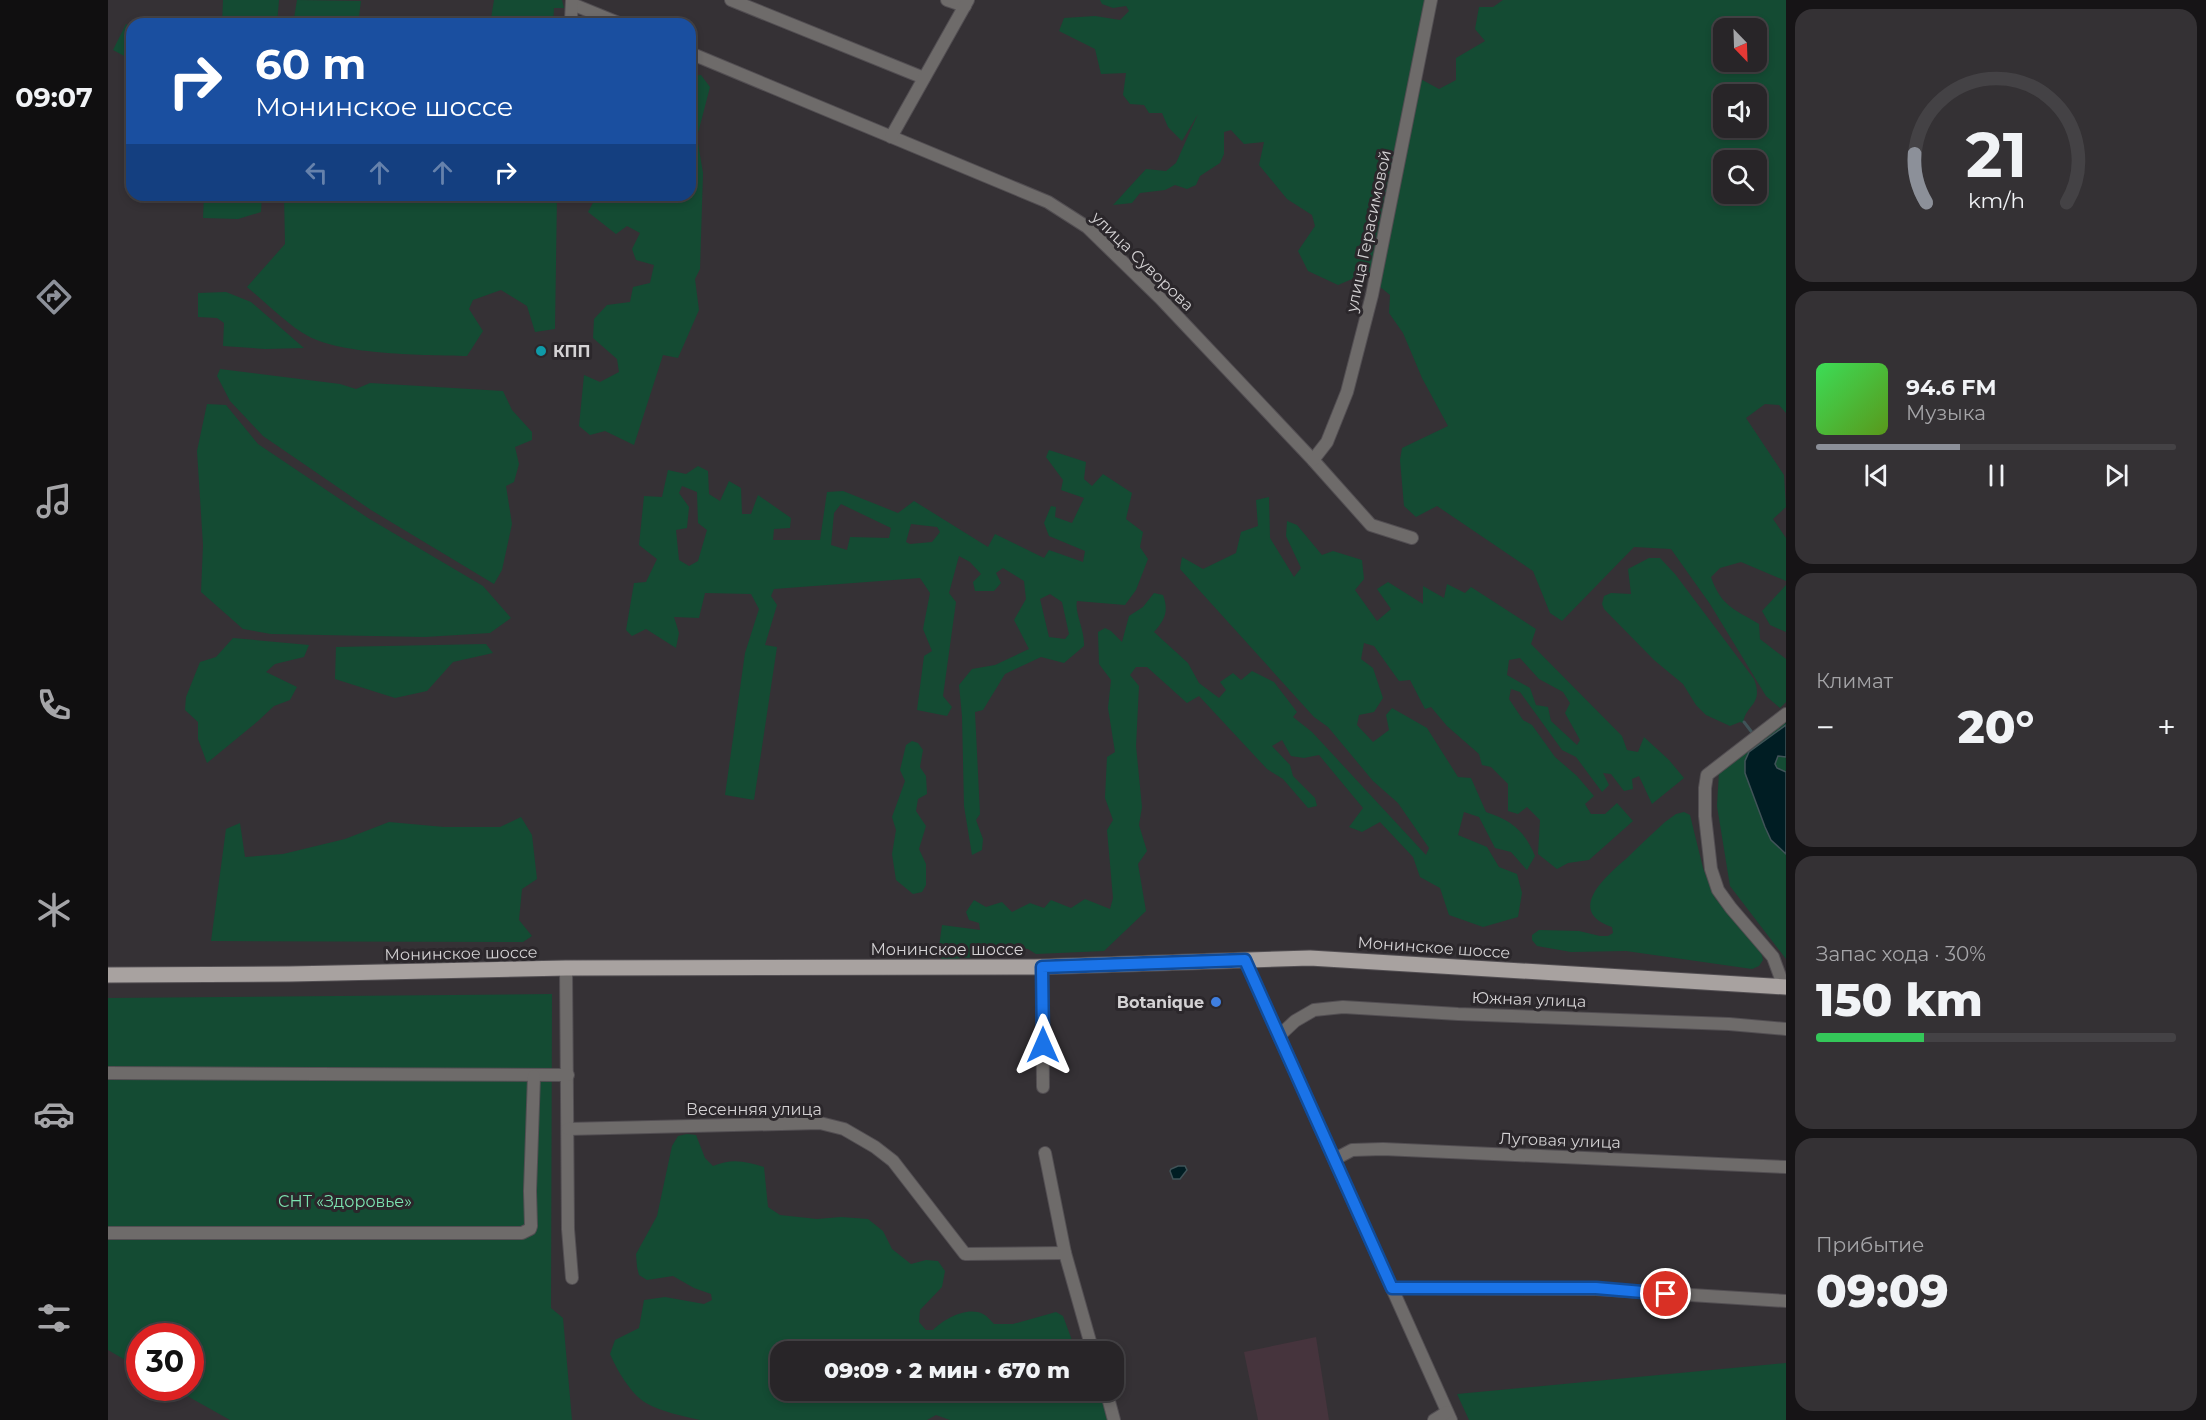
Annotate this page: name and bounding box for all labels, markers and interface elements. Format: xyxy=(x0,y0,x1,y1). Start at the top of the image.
north arrow xyxy=(1713,18,1767,72)
map controls xyxy=(1713,18,1767,204)
text: 60 m xyxy=(255,38,366,90)
icon: right xyxy=(156,42,234,120)
text: 09:07 xyxy=(15,81,93,114)
button: sound xyxy=(1713,84,1767,138)
text: Монинское шоссе xyxy=(255,90,513,123)
text: 21 xyxy=(1965,117,2027,193)
street label: улица Герасимовой xyxy=(1342,148,1395,315)
button: search xyxy=(1713,150,1767,204)
icon: left xyxy=(300,156,333,189)
icon: ahead xyxy=(363,156,396,189)
icon: ahead xyxy=(426,156,459,189)
icon: right xyxy=(489,156,522,189)
text: km/h xyxy=(1967,187,2025,213)
street label: улица Суворова xyxy=(1087,207,1198,315)
icon: directions xyxy=(33,276,75,318)
place label: КПП xyxy=(553,342,590,361)
marker: КПП xyxy=(534,344,548,358)
text: 94.6 FM xyxy=(1906,374,1996,401)
text: Музыка xyxy=(1906,401,1986,425)
icon: previous xyxy=(1860,459,1893,492)
icon: pause xyxy=(1980,459,2013,492)
icon: next xyxy=(2100,459,2133,492)
icon: music xyxy=(33,480,75,522)
text: Климат xyxy=(1816,669,1893,693)
icon: phone xyxy=(33,684,75,726)
text: 20° xyxy=(1958,699,2034,754)
text: − xyxy=(1816,707,1835,747)
text: + xyxy=(2157,707,2176,747)
icon: climate xyxy=(33,889,75,931)
street label: Монинское шоссе xyxy=(1357,933,1511,962)
street label: Монинское шоссе xyxy=(870,940,1024,959)
text: Запас хода · 30% xyxy=(1816,942,1986,966)
street label: Монинское шоссе xyxy=(384,943,538,964)
text: 150 km xyxy=(1816,972,1983,1027)
street label: Южная улица xyxy=(1471,988,1587,1011)
place label: Botanique xyxy=(1117,993,1204,1012)
marker: Botanique xyxy=(1209,995,1223,1009)
position arrow xyxy=(1011,1013,1075,1077)
icon: car xyxy=(33,1093,75,1135)
street label: Весенняя улица xyxy=(686,1100,822,1119)
street label: Луговая улица xyxy=(1499,1129,1621,1152)
park label: СНТ «Здоровье» xyxy=(278,1192,412,1211)
text: Прибытие xyxy=(1816,1233,1924,1257)
text: 09:09 xyxy=(1816,1263,1949,1318)
pin xyxy=(1640,1268,1691,1319)
icon: arrive xyxy=(1649,1277,1682,1310)
icon: filters xyxy=(33,1297,75,1339)
speed limit sign: 30 xyxy=(126,1323,204,1401)
text: 09:09 · 2 мин · 670 m xyxy=(824,1357,1070,1384)

